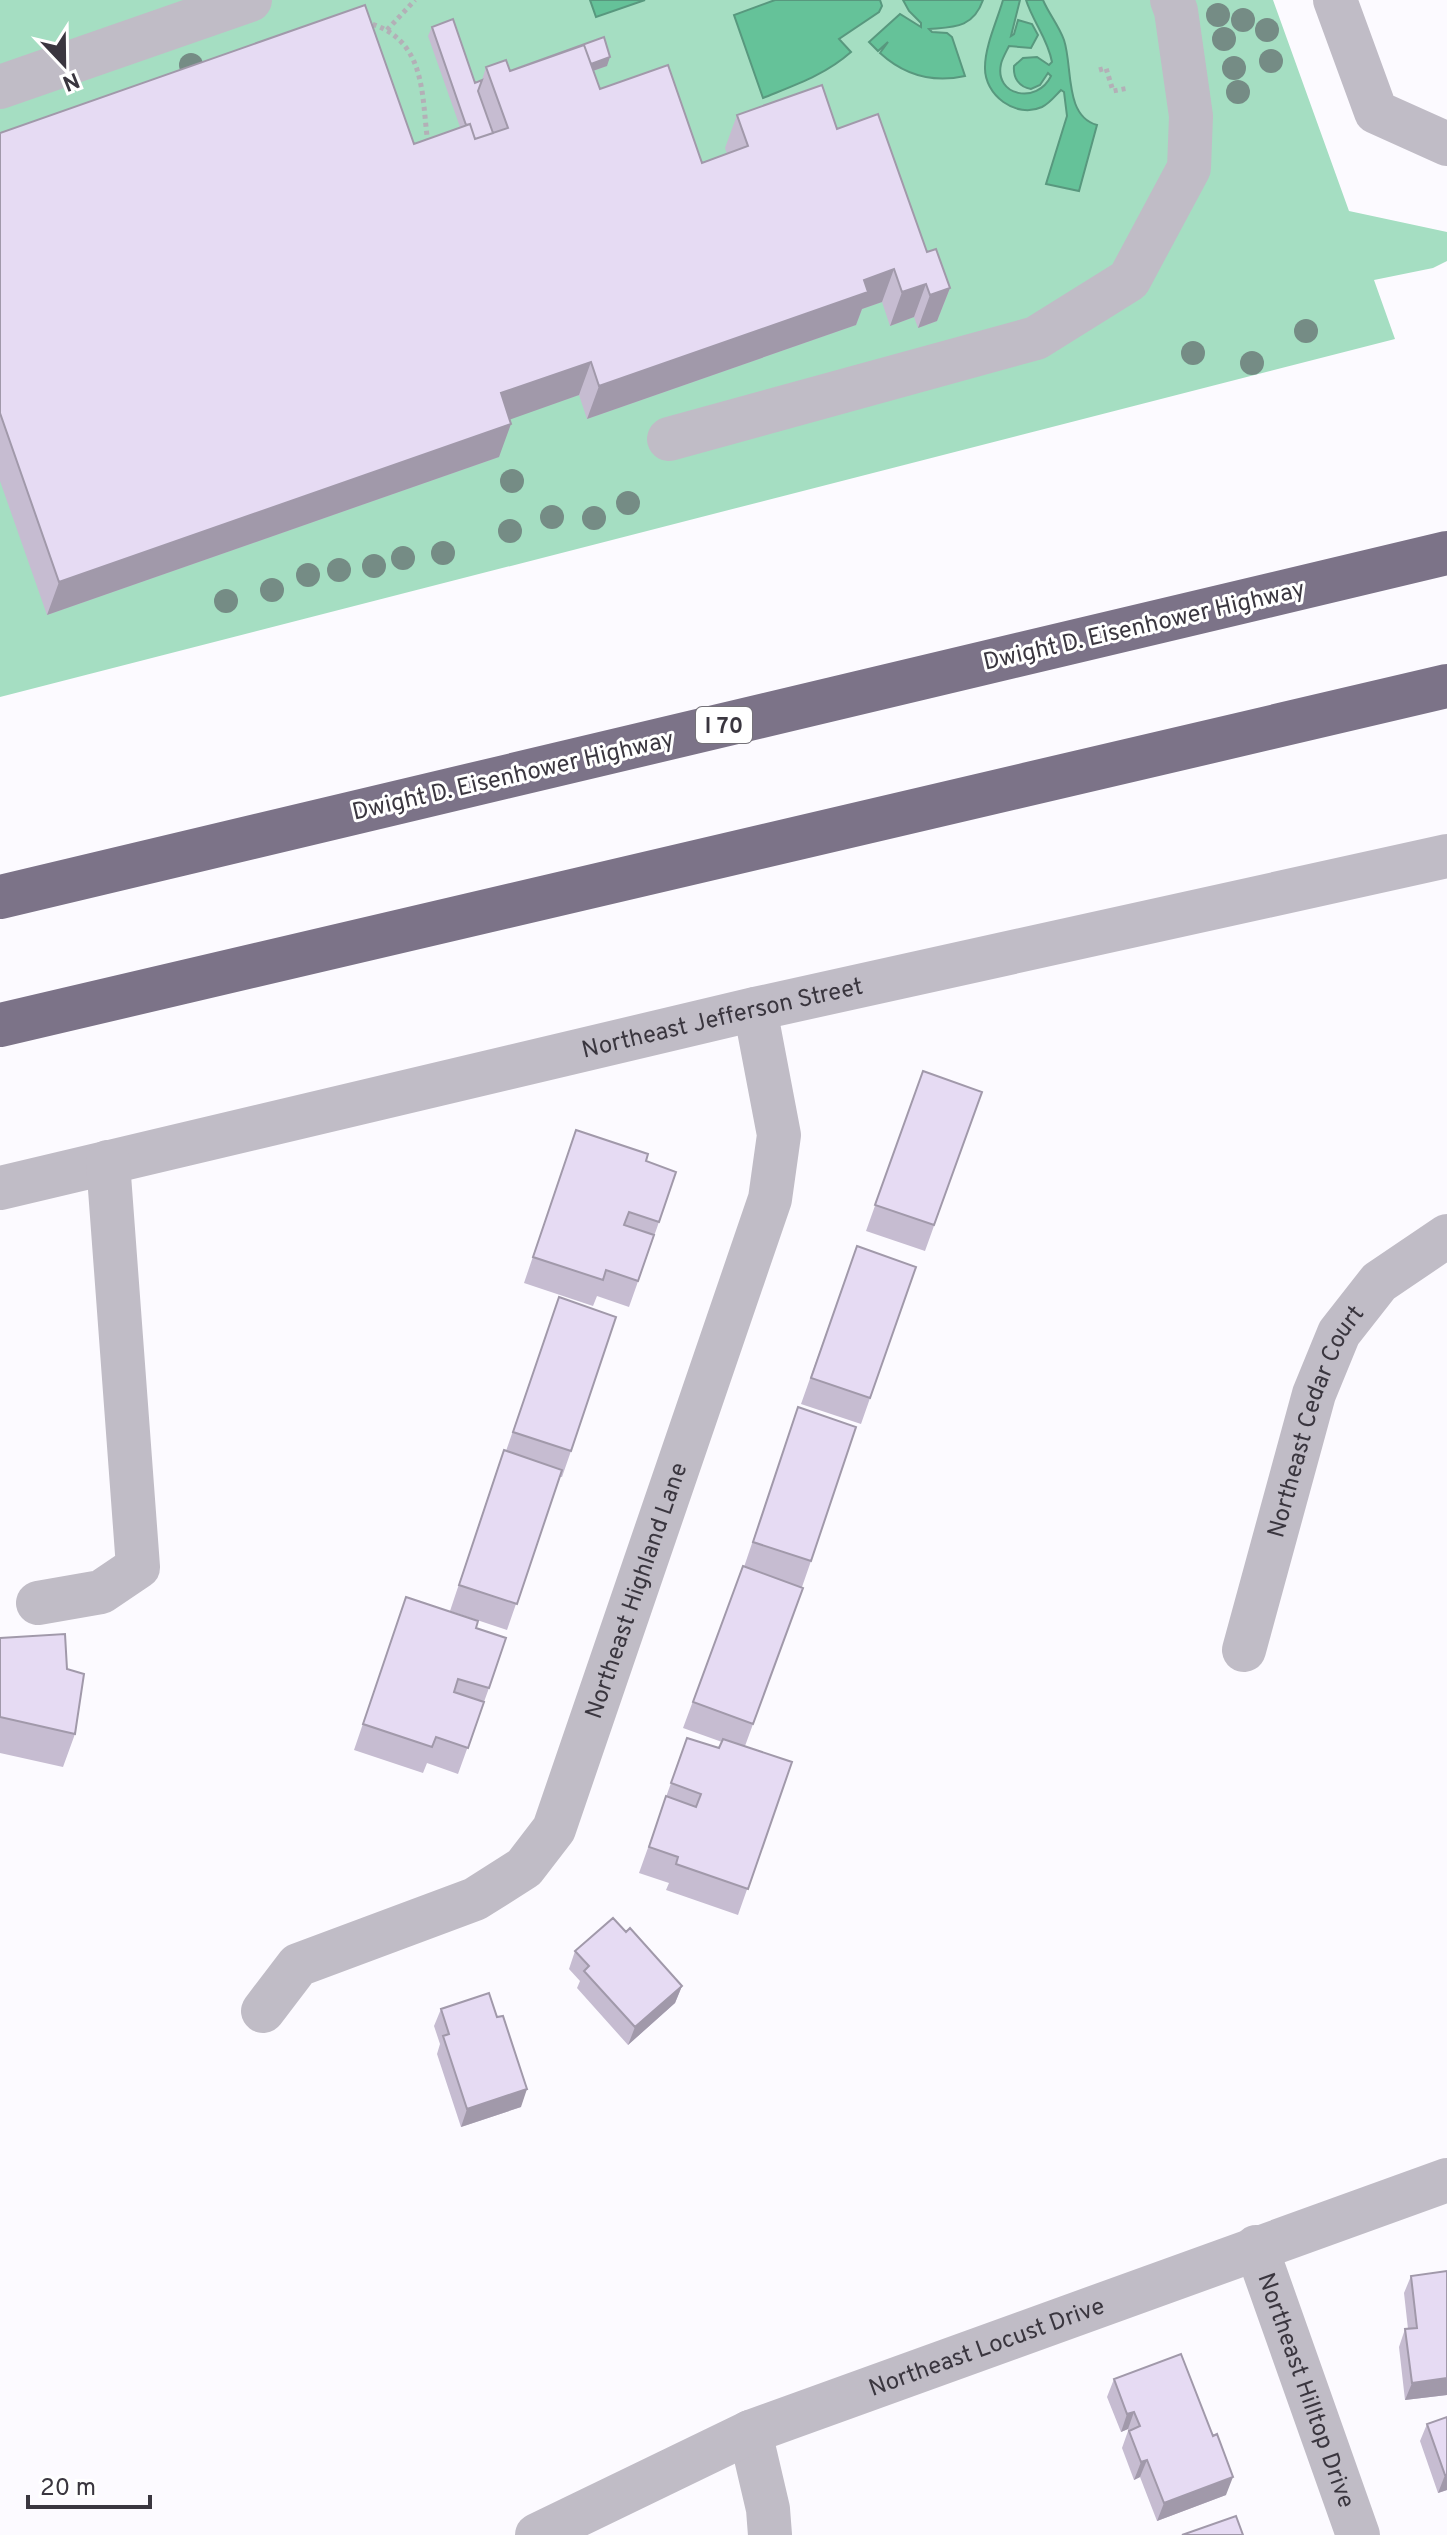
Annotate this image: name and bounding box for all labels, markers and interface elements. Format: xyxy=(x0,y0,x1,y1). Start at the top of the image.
north arrow xyxy=(24,24,104,104)
text: N xyxy=(58,65,83,96)
street label: Dwight D. Eisenhower Highway xyxy=(981,575,1308,679)
road number: I 70 xyxy=(696,707,752,743)
street label: Dwight D. Eisenhower Highway xyxy=(350,725,677,829)
street label: Northeast Jefferson Street xyxy=(579,973,866,1067)
street label: Northeast Cedar Court xyxy=(1262,1300,1372,1541)
street label: Northeast Highland Lane xyxy=(580,1459,695,1723)
street label: Northeast Hilltop Drive xyxy=(1249,2269,1360,2513)
street label: Northeast Locust Drive xyxy=(865,2292,1109,2405)
scale bar xyxy=(28,2459,150,2509)
text: 20 m xyxy=(40,2474,96,2504)

